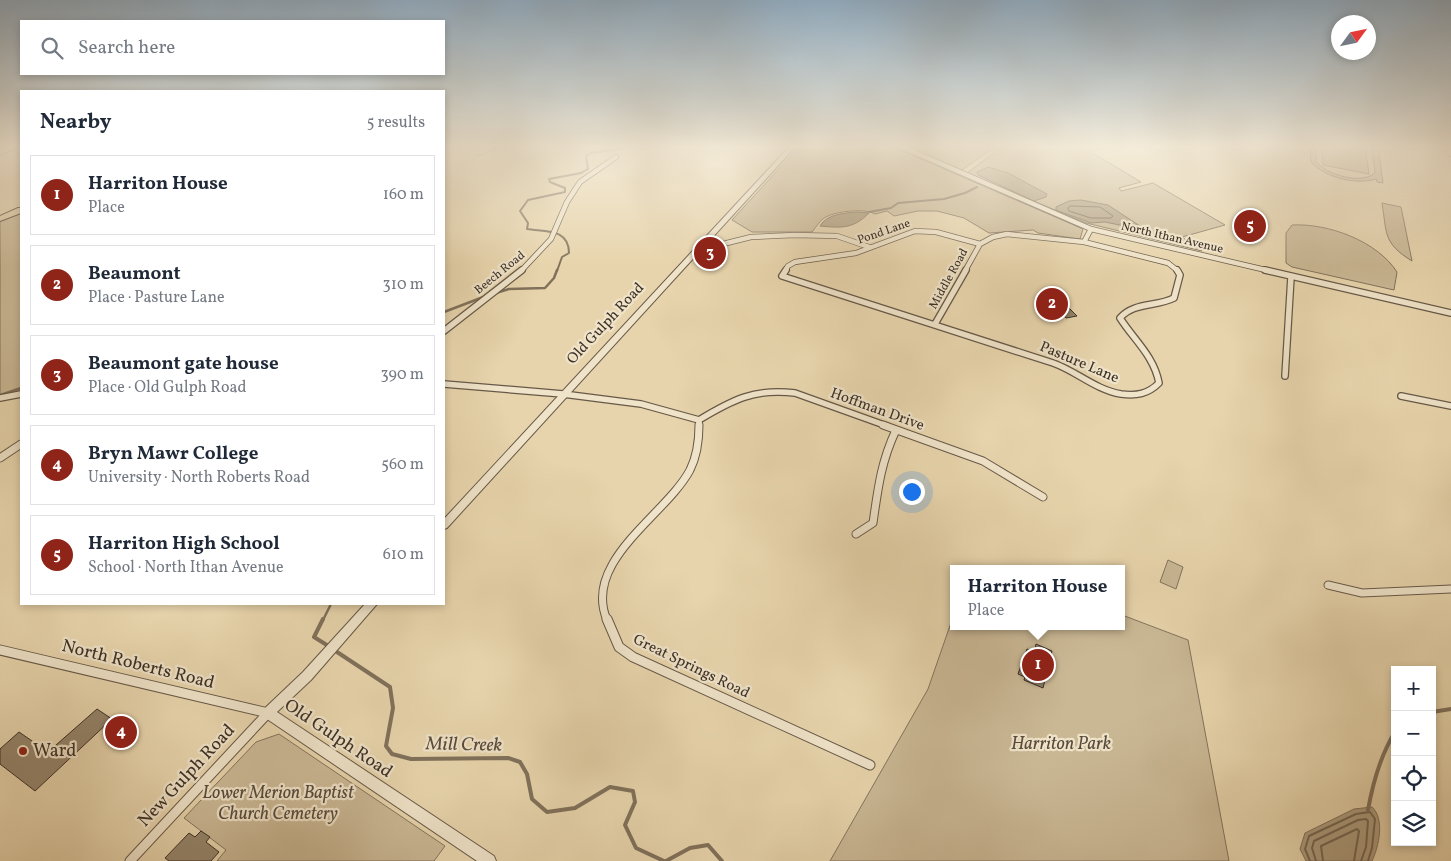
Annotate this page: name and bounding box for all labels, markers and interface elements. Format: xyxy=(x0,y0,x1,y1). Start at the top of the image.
north arrow xyxy=(1331,15,1376,60)
search box xyxy=(20,20,445,75)
icon: search xyxy=(38,34,66,62)
text: Search here xyxy=(78,35,175,61)
text: Nearby xyxy=(40,108,111,137)
text: 5 results xyxy=(367,112,425,134)
text: Harriton House xyxy=(88,171,228,197)
text: 1 xyxy=(54,184,60,206)
text: 160 m xyxy=(383,184,424,206)
text: Place xyxy=(88,197,125,219)
pin: 5 xyxy=(1234,207,1266,245)
street label: Pond Lane xyxy=(855,215,913,249)
street label: North Ithan Avenue xyxy=(1119,218,1225,258)
pin: 3 xyxy=(694,234,726,272)
street label: Middle Road xyxy=(926,246,972,312)
street label: Beech Road xyxy=(471,248,529,298)
text: Beaumont xyxy=(88,261,181,287)
text: 2 xyxy=(53,274,61,296)
text: 310 m xyxy=(383,274,424,296)
street label: Old Gulph Road xyxy=(562,278,650,370)
pin: 2 xyxy=(1036,285,1068,323)
text: Place · Pasture Lane xyxy=(88,287,225,309)
street label: Pasture Lane xyxy=(1036,337,1122,389)
text: Beaumont gate house xyxy=(88,351,279,377)
text: 3 xyxy=(53,364,61,386)
text: 390 m xyxy=(381,364,424,386)
text: Place · Old Gulph Road xyxy=(88,377,246,399)
street label: Hoffman Drive xyxy=(827,383,927,437)
text: Bryn Mawr College xyxy=(88,441,258,467)
text: 4 xyxy=(52,454,62,476)
text: 560 m xyxy=(381,454,424,476)
text: University · North Roberts Road xyxy=(88,467,310,489)
your location xyxy=(899,479,925,505)
text: Harriton High School xyxy=(88,531,280,557)
text: 5 xyxy=(53,544,61,566)
text: 610 m xyxy=(383,544,424,566)
text: School · North Ithan Avenue xyxy=(88,557,284,579)
popup xyxy=(950,565,1125,630)
text: Harriton House xyxy=(968,574,1107,600)
text: Place xyxy=(968,600,1004,622)
street label: Great Springs Road xyxy=(629,630,753,704)
street label: North Roberts Road xyxy=(59,634,217,696)
pin: 1 xyxy=(1022,646,1054,684)
map controls xyxy=(1391,666,1436,846)
button: + xyxy=(1391,666,1436,711)
street label: Old Gulph Road xyxy=(279,693,397,785)
button: − xyxy=(1391,711,1436,756)
pin: 4 xyxy=(105,713,137,751)
street label: New Gulph Road xyxy=(133,719,241,833)
water label: Mill Creek xyxy=(425,731,503,759)
park label: Harriton Park xyxy=(1011,732,1111,757)
place label: Ward xyxy=(33,739,76,764)
marker: Ward xyxy=(17,745,29,757)
button: locate xyxy=(1391,756,1436,801)
park label: Lower Merion Baptist Church Cemetery xyxy=(202,781,355,827)
button: layers xyxy=(1391,801,1436,846)

